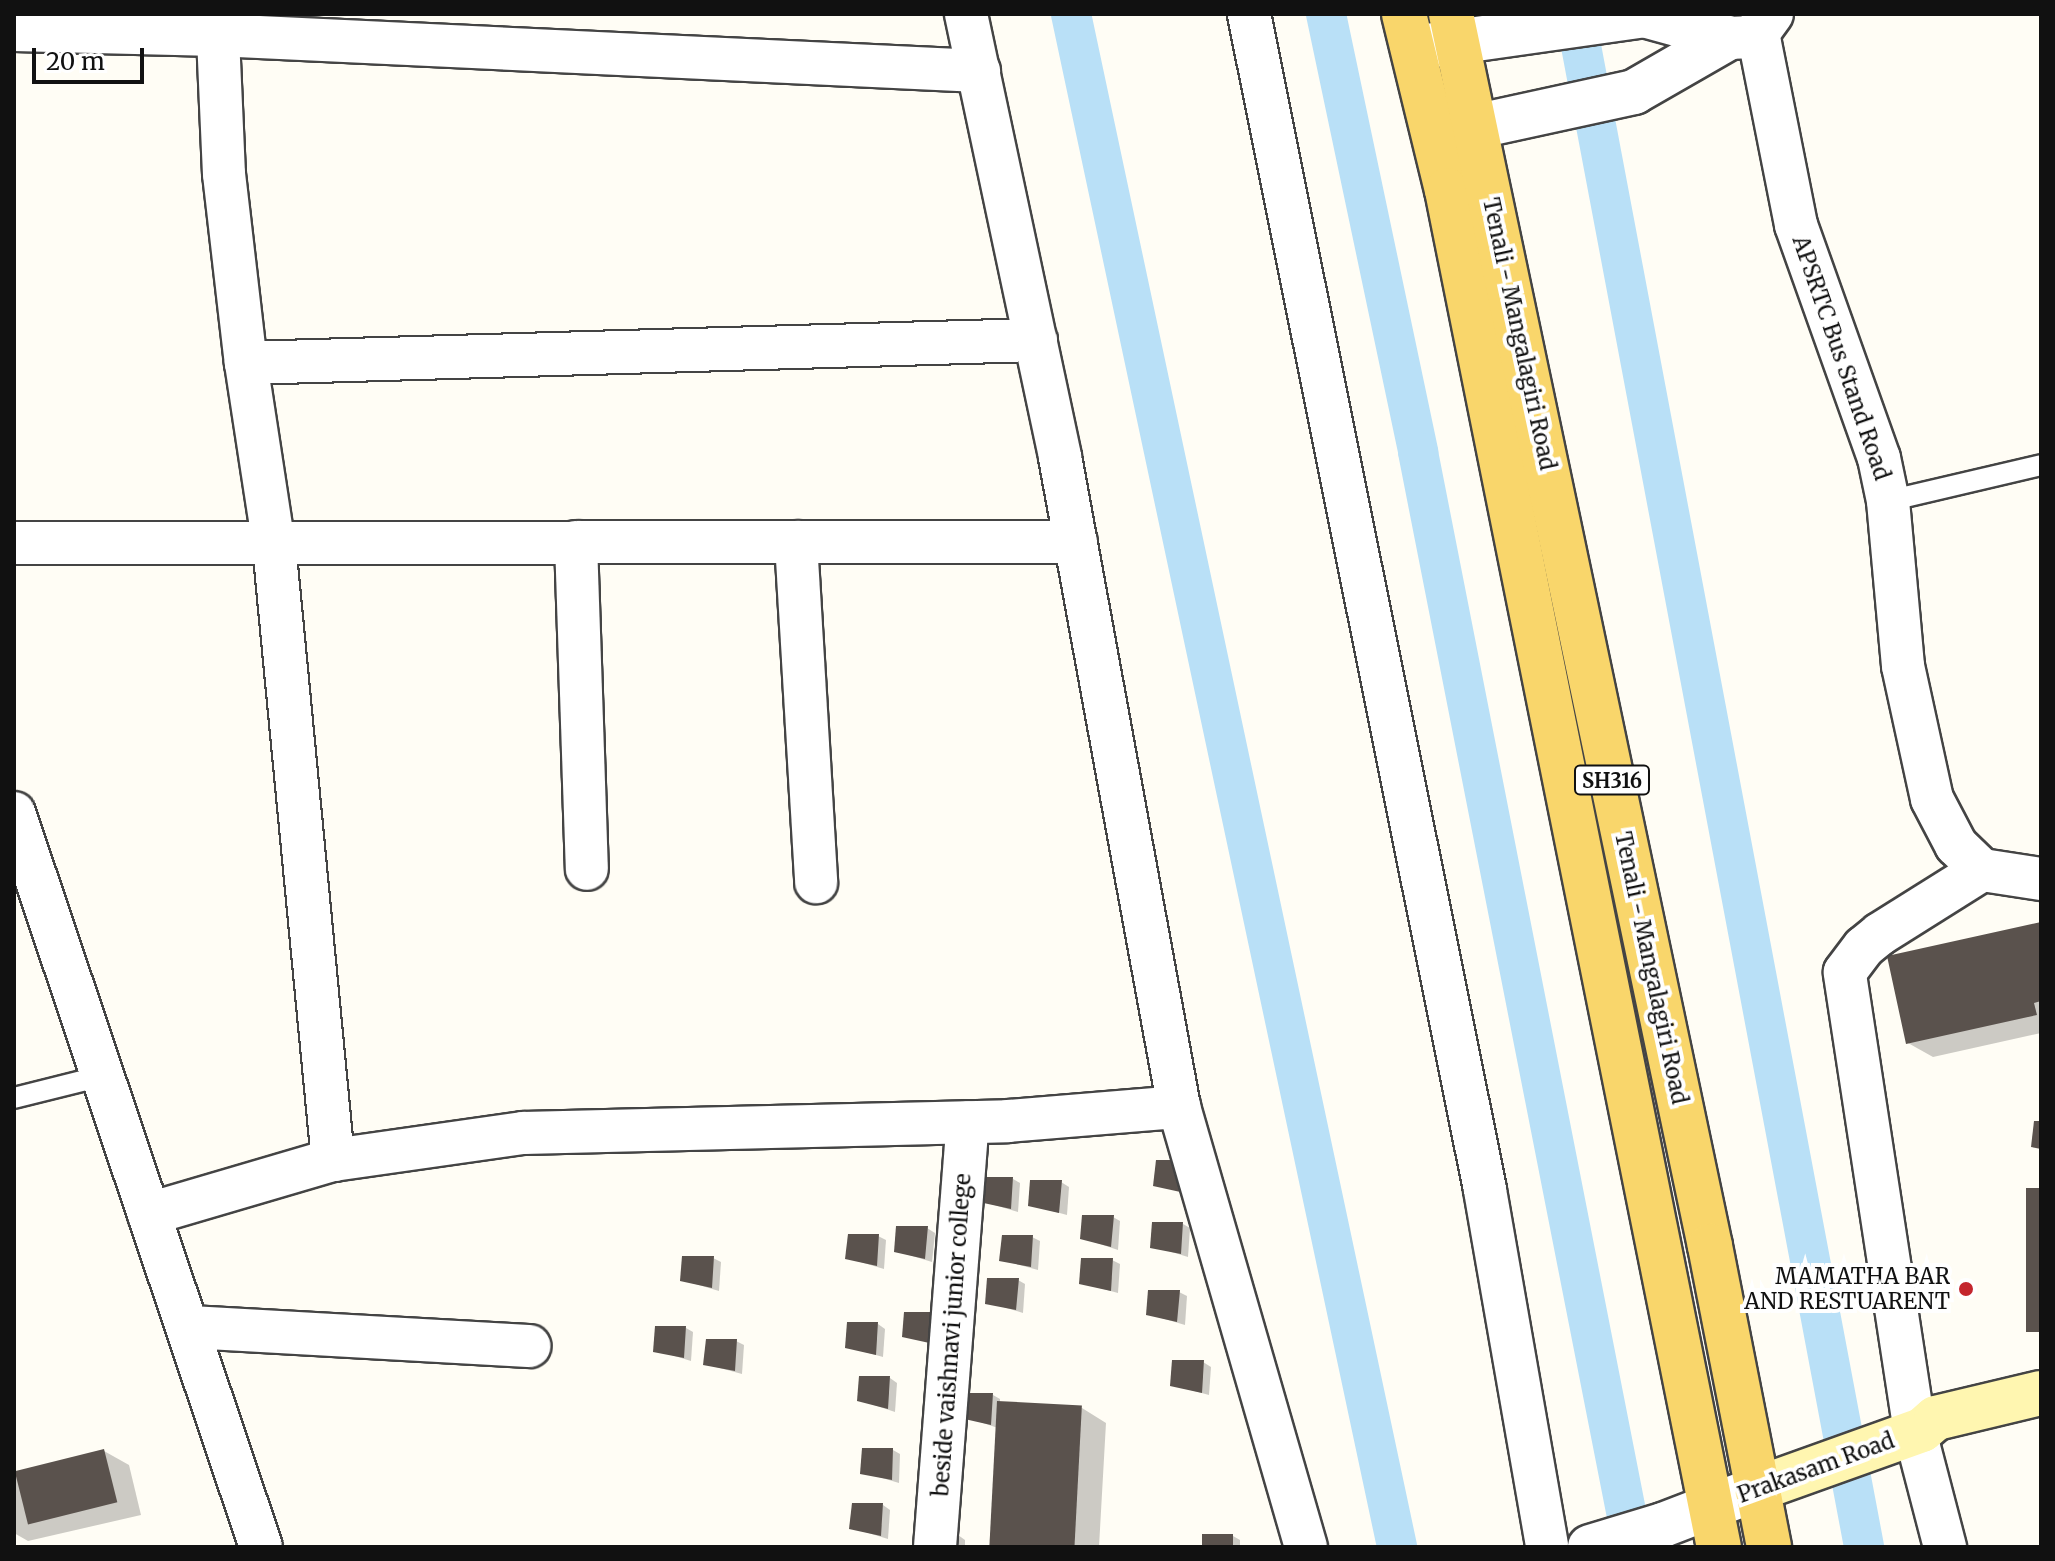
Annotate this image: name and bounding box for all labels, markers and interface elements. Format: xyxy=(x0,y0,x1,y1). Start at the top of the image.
scale bar xyxy=(36,32,148,82)
text: 20 m xyxy=(46,46,105,77)
street label: Tenali - Mangalagiri Road xyxy=(1477,195,1561,473)
street label: APSRTC Bus Stand Road xyxy=(1787,232,1895,484)
road number: SH316 xyxy=(1572,764,1652,796)
street label: Tenali - Mangalagiri Road xyxy=(1609,829,1693,1107)
street label: beside vaishnavi junior college xyxy=(928,1173,976,1497)
place label: MAMATHA BAR AND RESTUARENT xyxy=(1744,1263,1950,1314)
marker: MAMATHA BAR AND RESTUARENT xyxy=(1957,1280,1975,1298)
street label: Prakasam Road xyxy=(1734,1427,1898,1509)

